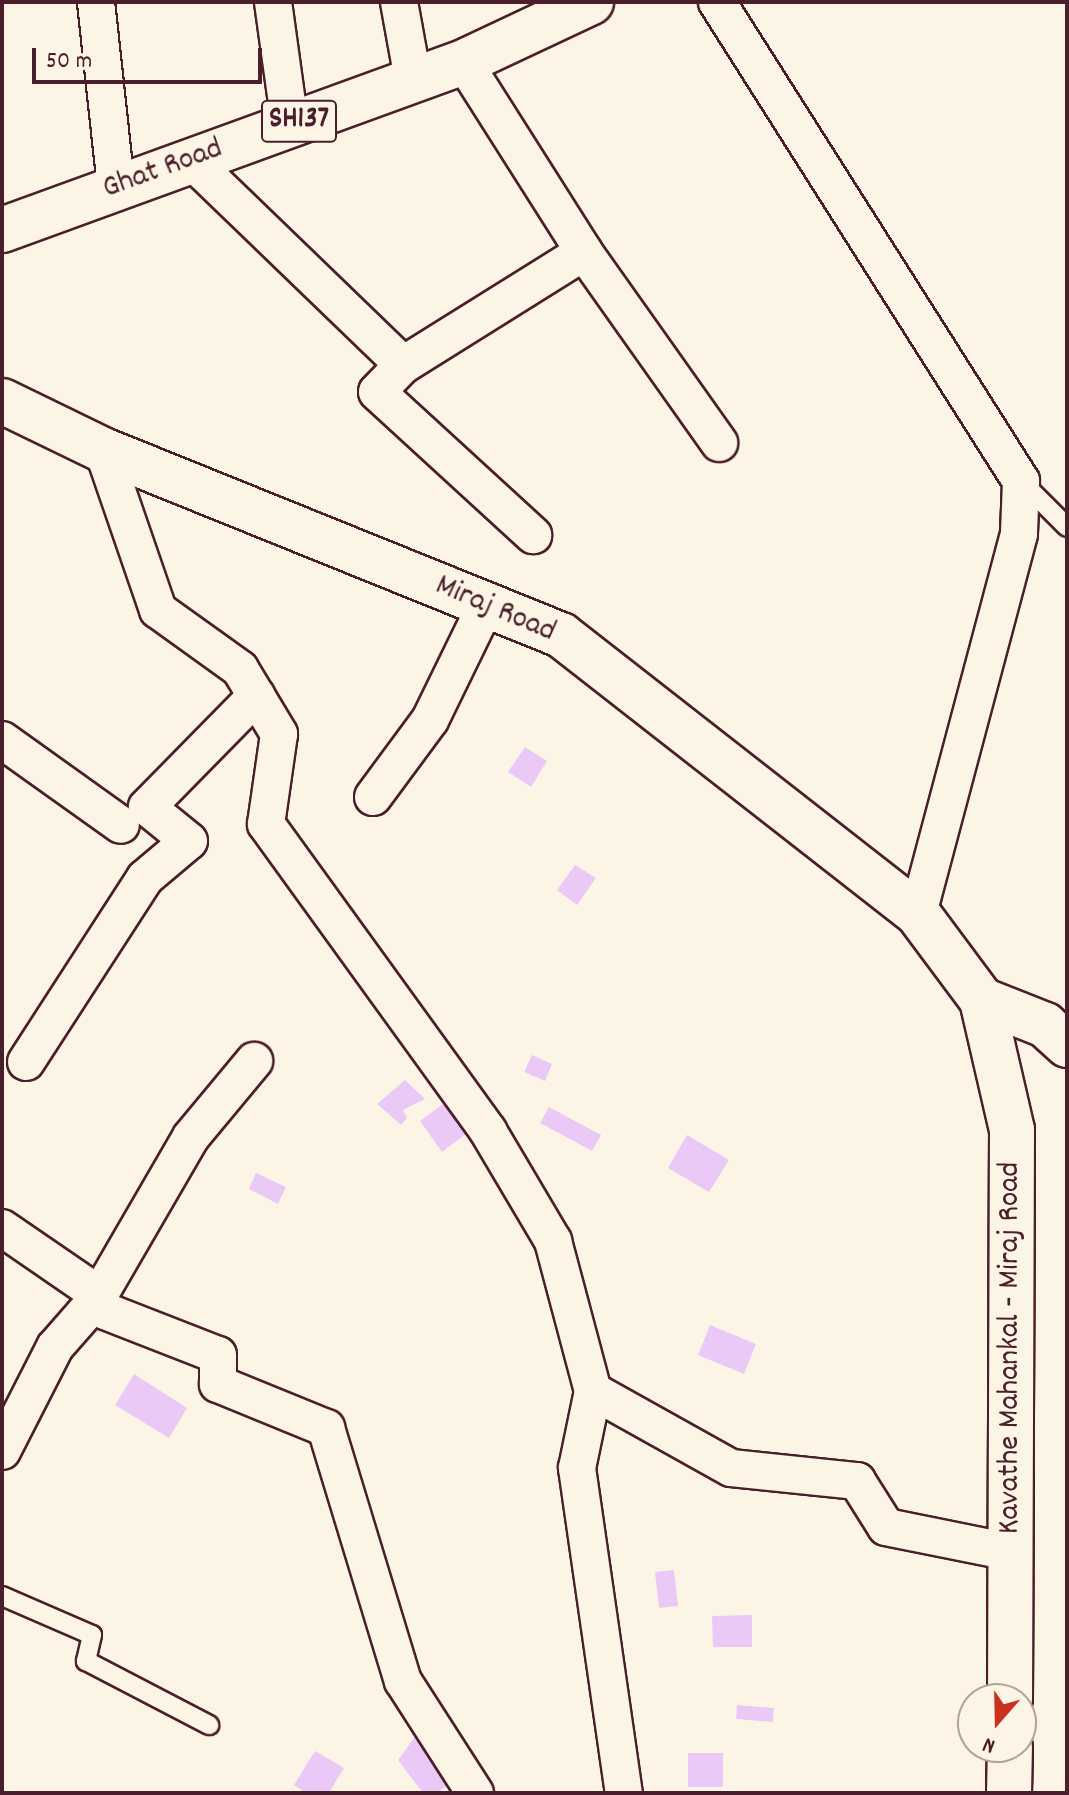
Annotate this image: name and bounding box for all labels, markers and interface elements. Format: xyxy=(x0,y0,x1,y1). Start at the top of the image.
scale bar xyxy=(36,32,266,82)
text: 50 m xyxy=(46,45,92,79)
road number: SH137 xyxy=(261,95,337,147)
street label: Ghat Road xyxy=(98,131,228,209)
street label: Miraj Road xyxy=(429,568,561,652)
street label: Kavathe Mahankal - Miraj Road xyxy=(992,1162,1030,1534)
north arrow xyxy=(957,1683,1037,1763)
text: N xyxy=(979,1728,1000,1761)

